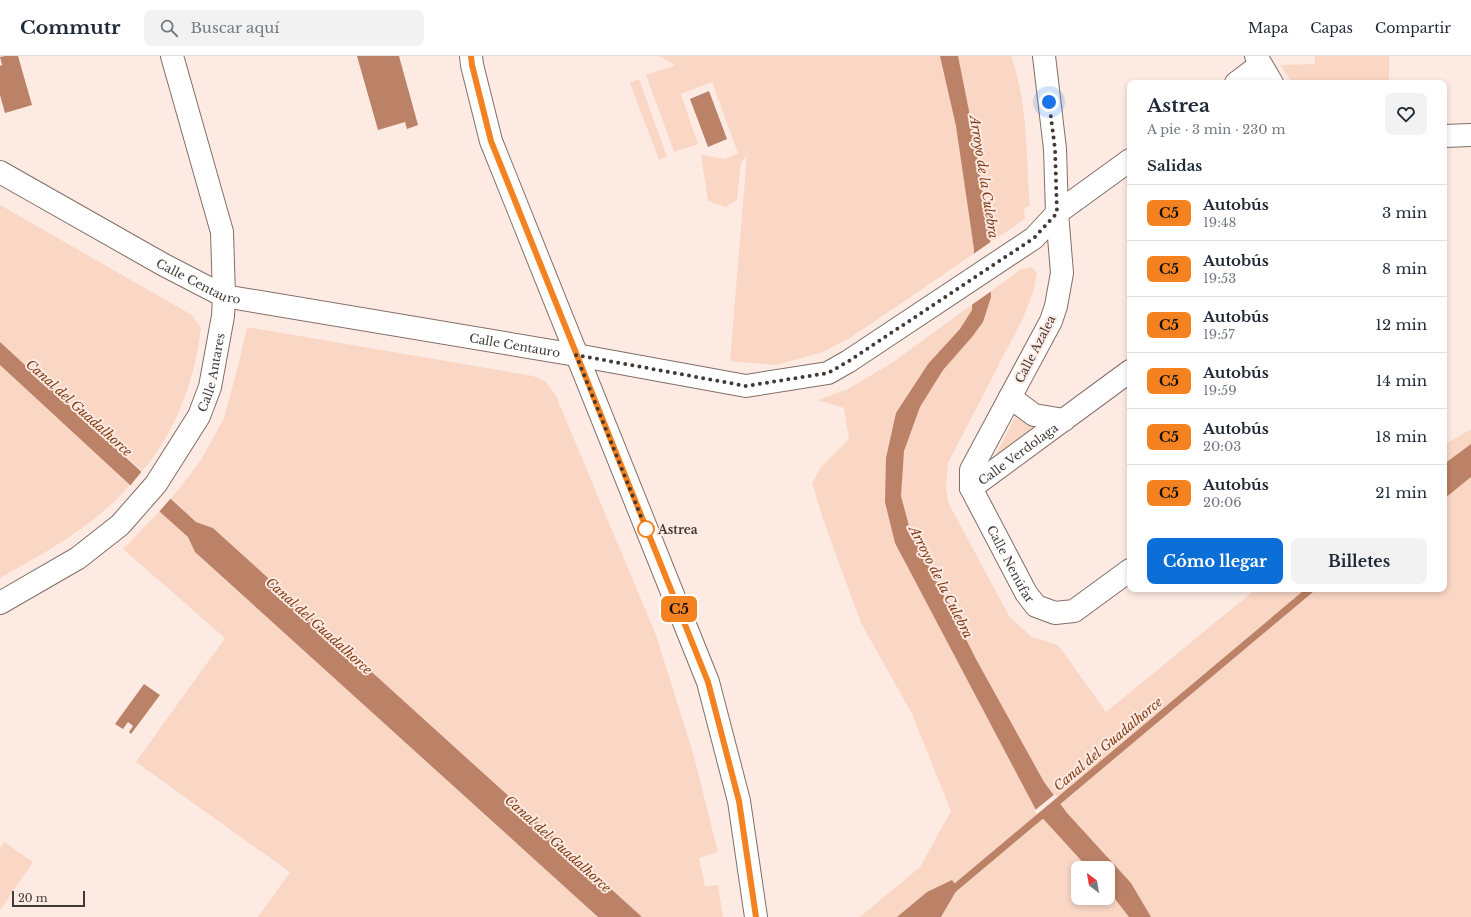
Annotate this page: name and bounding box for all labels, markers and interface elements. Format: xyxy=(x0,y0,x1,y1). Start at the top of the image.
search box xyxy=(144,10,424,46)
text: Commutr xyxy=(20,16,120,39)
icon: search xyxy=(158,17,180,39)
text: Buscar aquí xyxy=(190,18,279,37)
text: Mapa xyxy=(1248,19,1288,37)
text: Capas xyxy=(1310,19,1353,37)
text: Compartir xyxy=(1375,19,1451,37)
your location xyxy=(1039,92,1059,112)
button: heart xyxy=(1385,93,1427,135)
text: Astrea xyxy=(1147,94,1210,117)
water label: Arroyo de la Culebra xyxy=(966,112,1002,240)
text: A pie · 3 min · 230 m xyxy=(1147,121,1285,138)
text: Salidas xyxy=(1147,156,1202,175)
text: Autobús xyxy=(1203,195,1269,214)
text: 3 min xyxy=(1382,203,1427,222)
text: C5 xyxy=(1159,204,1179,222)
text: 19:48 xyxy=(1203,214,1236,231)
text: Autobús xyxy=(1203,251,1269,270)
street label: Calle Centauro xyxy=(154,255,242,306)
text: 8 min xyxy=(1382,259,1427,278)
text: C5 xyxy=(1159,260,1179,278)
text: 19:53 xyxy=(1203,270,1236,287)
text: Autobús xyxy=(1203,307,1269,326)
street label: Calle Azalea xyxy=(1012,312,1059,385)
text: 12 min xyxy=(1375,315,1427,334)
text: C5 xyxy=(1159,316,1179,334)
text: 19:57 xyxy=(1203,326,1235,343)
street label: Calle Centauro xyxy=(468,330,562,360)
street label: Calle Antares xyxy=(194,332,227,414)
water label: Canal del Guadalhorce xyxy=(22,356,136,460)
text: Autobús xyxy=(1203,363,1269,382)
text: 14 min xyxy=(1376,371,1427,390)
text: C5 xyxy=(1159,372,1179,390)
text: 19:59 xyxy=(1203,382,1237,399)
street label: Calle Verdolaga xyxy=(975,419,1061,488)
text: Autobús xyxy=(1203,419,1269,438)
text: 18 min xyxy=(1375,427,1427,446)
text: C5 xyxy=(1159,428,1179,446)
text: 20:03 xyxy=(1203,438,1241,455)
text: Autobús xyxy=(1203,475,1269,494)
text: 21 min xyxy=(1375,483,1427,502)
text: C5 xyxy=(1159,484,1179,502)
text: 20:06 xyxy=(1203,494,1242,511)
marker: Astrea xyxy=(637,520,655,538)
water label: Arroyo de la Culebra xyxy=(904,521,977,641)
place label: Astrea xyxy=(657,522,698,537)
street label: Calle Nenúfar xyxy=(984,523,1038,606)
button: Cómo llegar xyxy=(1147,538,1283,584)
button: Billetes xyxy=(1291,538,1427,584)
water label: Canal del Guadalhorce xyxy=(262,574,376,678)
line badge: C5 xyxy=(661,596,697,622)
text: C5 xyxy=(669,600,689,618)
water label: Canal del Guadalhorce xyxy=(1050,693,1166,795)
water label: Canal del Guadalhorce xyxy=(501,792,615,896)
north arrow xyxy=(1071,861,1115,905)
map controls xyxy=(1071,861,1115,905)
scale bar xyxy=(12,889,85,908)
text: 20 m xyxy=(18,891,48,905)

